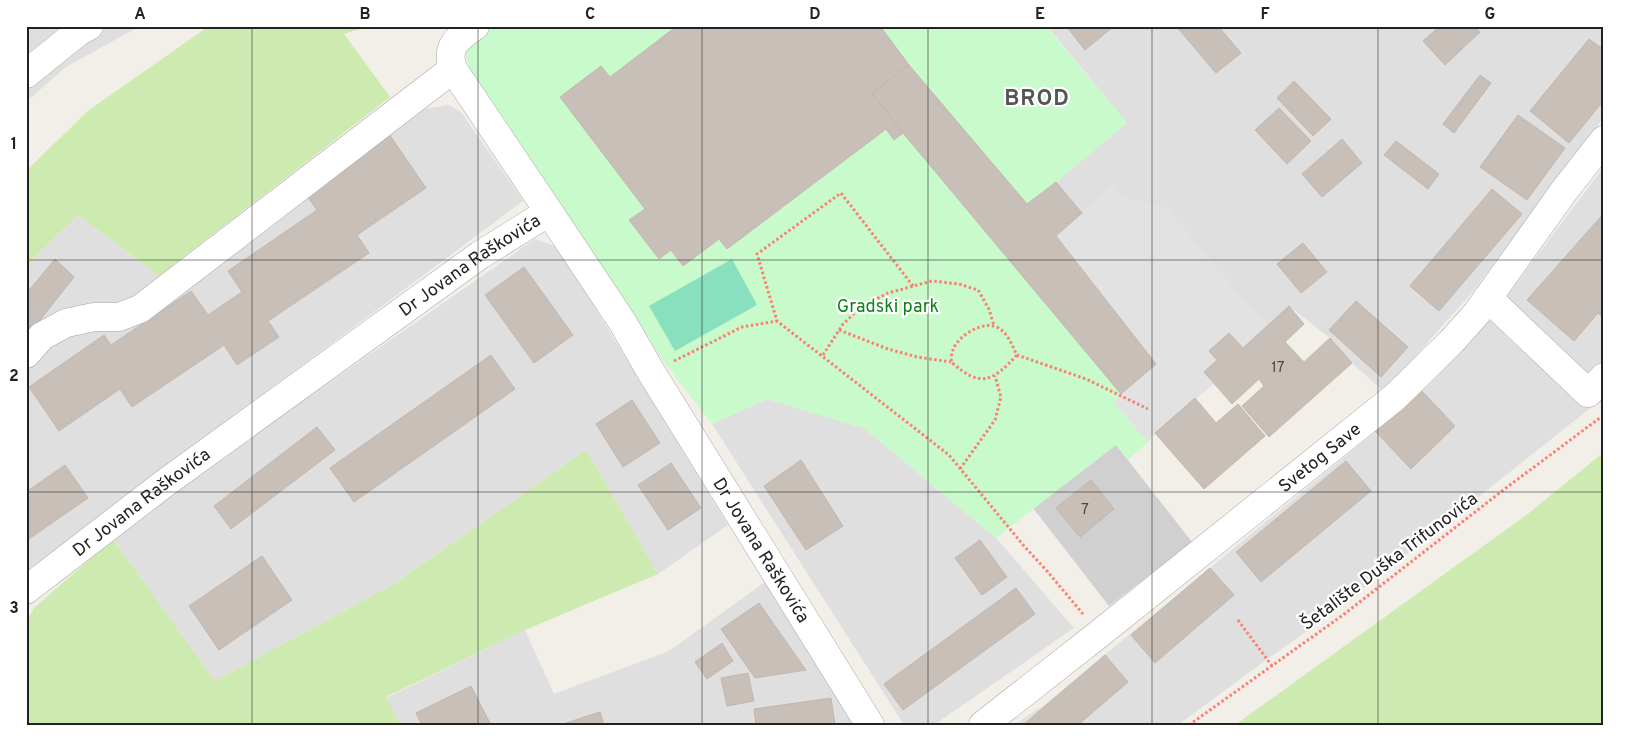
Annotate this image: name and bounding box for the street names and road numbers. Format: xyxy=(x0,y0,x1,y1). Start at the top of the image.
street label: Dr Jovana Raškovića xyxy=(395,210,546,323)
street label: Svetog Save xyxy=(1274,418,1367,499)
street label: Dr Jovana Raškovića xyxy=(69,444,216,563)
street label: Dr Jovana Raškovića xyxy=(706,474,814,628)
street label: Šetalište Duška Trifunovića xyxy=(1296,486,1483,636)

